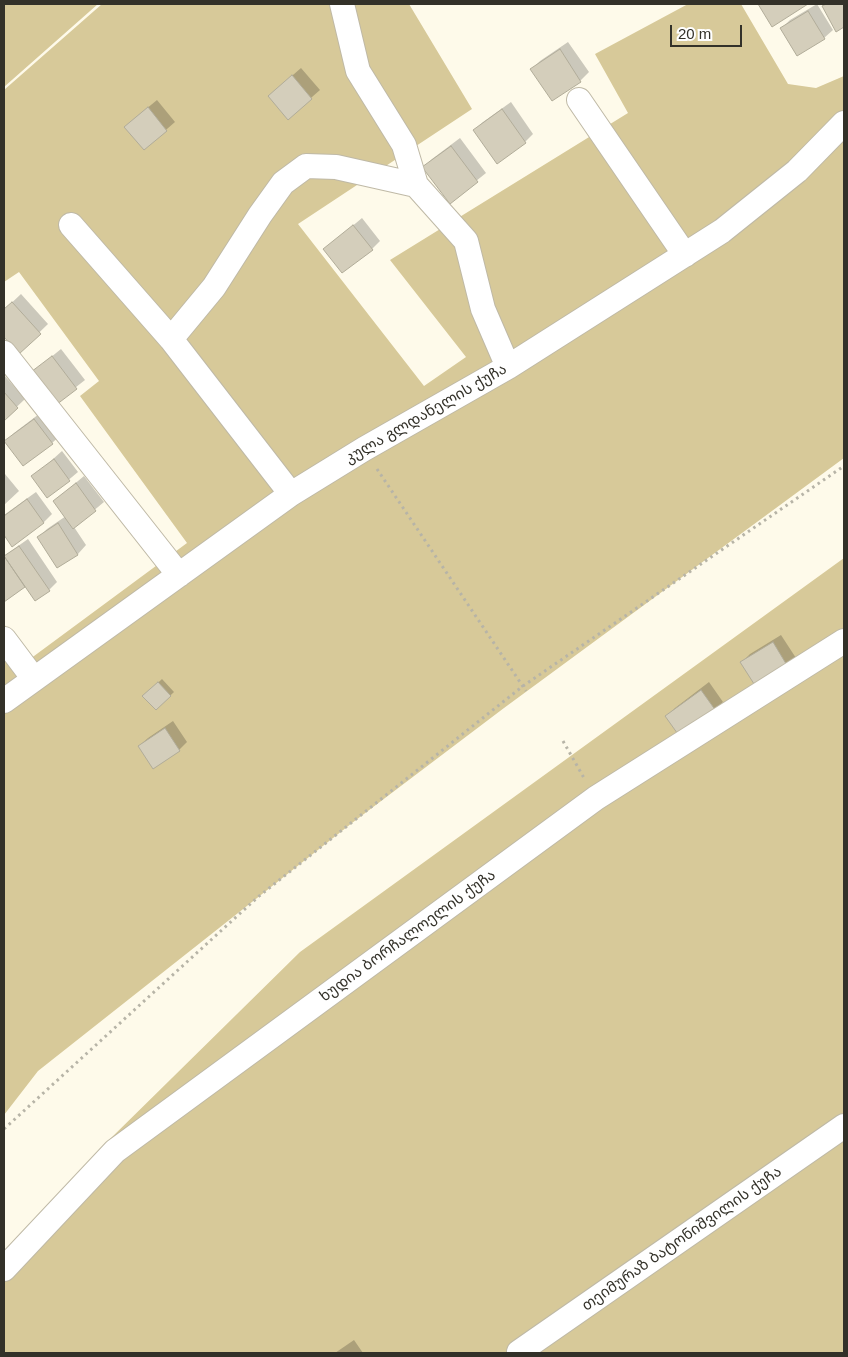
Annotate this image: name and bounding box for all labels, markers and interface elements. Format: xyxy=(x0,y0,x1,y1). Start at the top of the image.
scale bar xyxy=(673,15,746,47)
text: 20 m xyxy=(678,25,711,42)
street label: კულა გლდანელის ქუჩა xyxy=(342,360,510,468)
street label: ხუდია ბორჩალოელის ქუჩა xyxy=(317,866,499,1006)
street label: თეიმურაზ ბატონიშვილის ქუჩა xyxy=(579,1163,785,1315)

